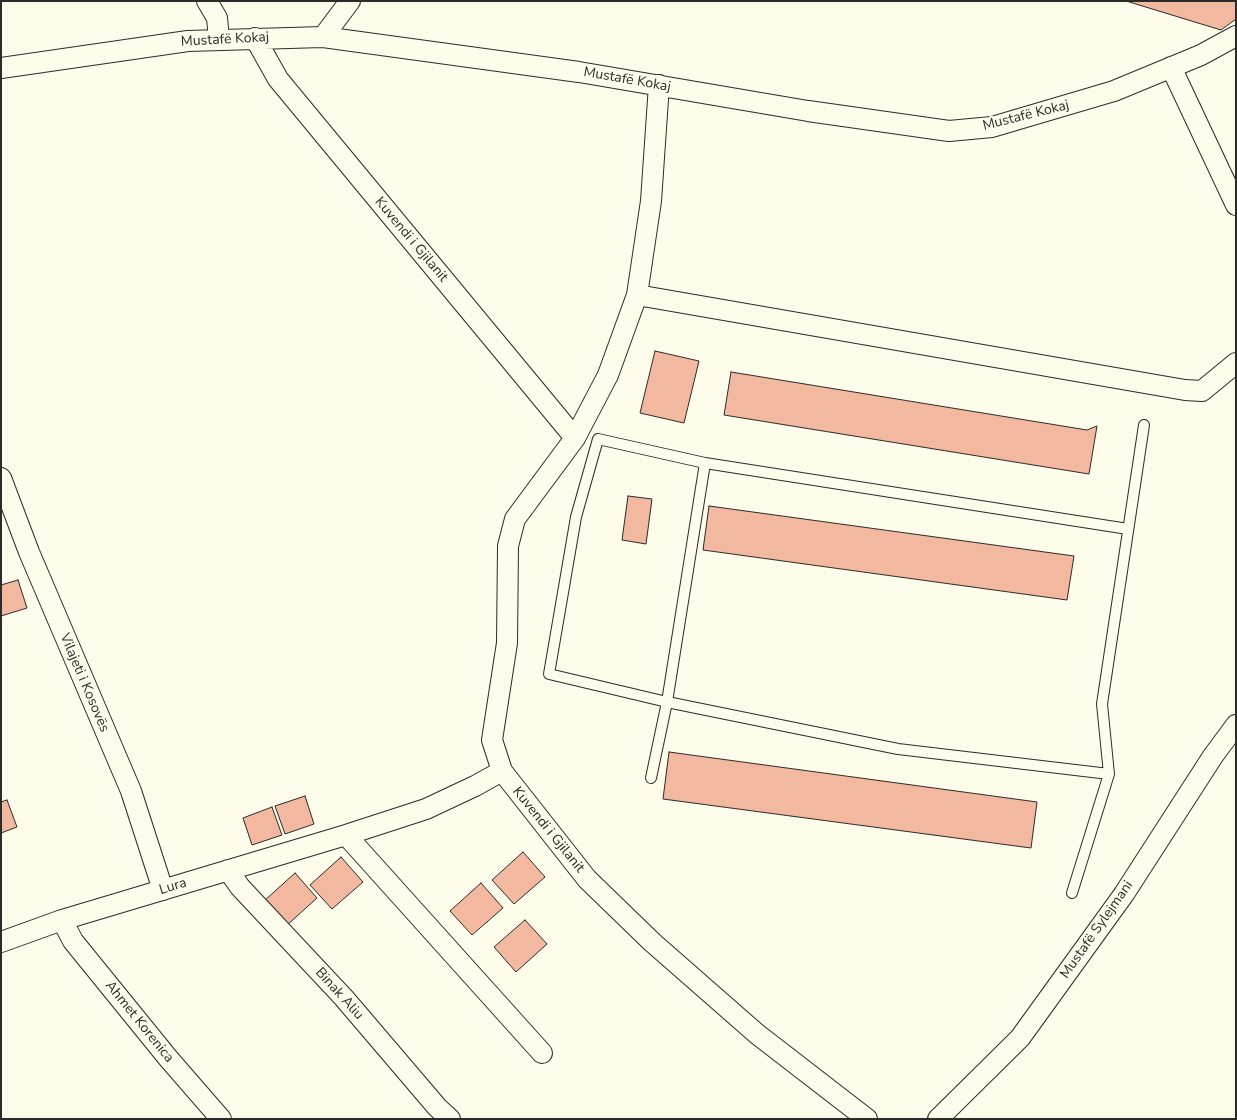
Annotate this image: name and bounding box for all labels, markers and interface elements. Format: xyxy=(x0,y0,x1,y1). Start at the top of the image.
street label: Mustafë Kokaj xyxy=(180,29,270,51)
street label: Mustafë Kokaj xyxy=(582,64,672,96)
street label: Mustafë Kokaj xyxy=(981,97,1071,135)
street label: Kuvendi i Gjilanit xyxy=(371,194,451,286)
street label: Vilajeti i Kosovës xyxy=(56,631,112,735)
street label: Kuvendi i Gjilanit xyxy=(508,784,588,876)
street label: Lura xyxy=(157,875,189,899)
street label: Mustafë Sylejmani xyxy=(1057,878,1137,982)
street label: Binak Aliu xyxy=(311,965,367,1023)
street label: Ahmet Korenica xyxy=(101,978,177,1066)

